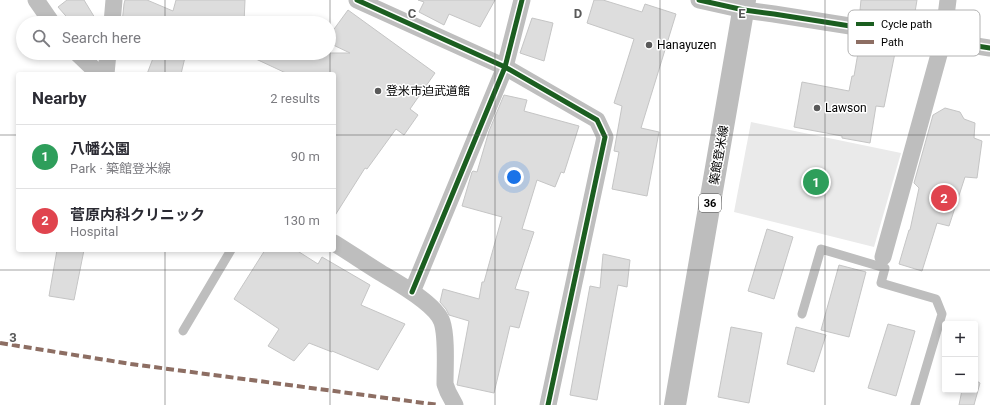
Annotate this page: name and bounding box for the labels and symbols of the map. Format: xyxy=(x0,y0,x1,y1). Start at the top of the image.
text: C xyxy=(408,6,417,21)
text: D xyxy=(574,6,582,21)
text: E xyxy=(738,6,746,21)
legend xyxy=(848,10,980,56)
text: Cycle path xyxy=(881,18,932,31)
text: Path xyxy=(881,36,904,49)
place label: Hanayuzen xyxy=(657,38,716,52)
marker: Hanayuzen xyxy=(644,40,654,50)
place label: 登米市迫武道館 xyxy=(386,84,470,98)
marker: 登米市迫武道館 xyxy=(373,86,383,96)
place label: Lawson xyxy=(825,101,867,115)
marker: Lawson xyxy=(812,103,822,113)
street label: 築館登米線 xyxy=(707,124,731,186)
your location xyxy=(504,167,524,187)
pin: 1 xyxy=(803,167,829,197)
pin: 2 xyxy=(931,183,957,213)
road number: 36 xyxy=(699,194,721,212)
text: 3 xyxy=(9,330,17,345)

